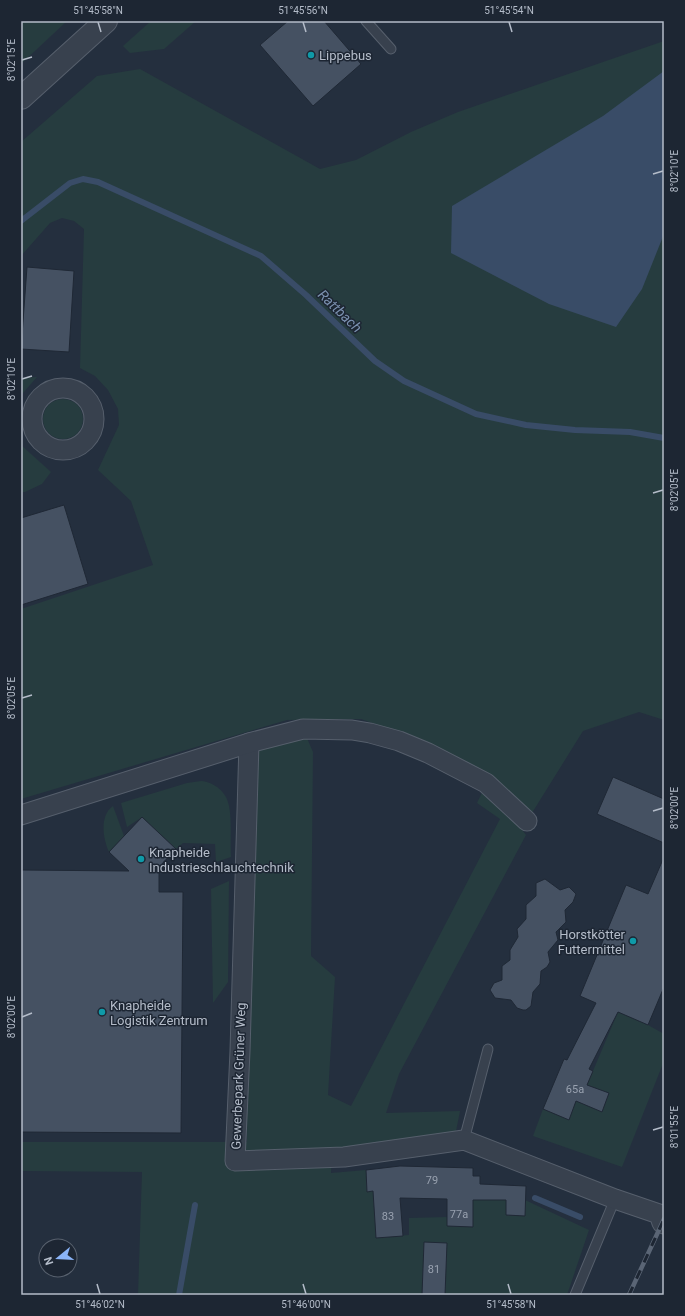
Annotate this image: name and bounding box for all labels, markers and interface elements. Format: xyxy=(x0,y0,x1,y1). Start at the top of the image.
text: 51°45'58"N xyxy=(73,5,123,16)
text: 51°45'56"N xyxy=(278,5,328,16)
text: 51°45'54"N xyxy=(484,5,534,16)
text: 8°02'15"E xyxy=(6,38,17,81)
place label: Lippebus xyxy=(319,48,372,63)
marker: Lippebus xyxy=(306,50,316,60)
text: 8°02'10"E xyxy=(669,149,680,192)
water label: Rattbach xyxy=(315,286,365,336)
text: 8°02'10"E xyxy=(6,357,17,400)
text: 8°02'05"E xyxy=(669,468,680,511)
text: 8°02'05"E xyxy=(6,676,17,719)
text: 8°02'00"E xyxy=(669,786,680,829)
place label: Knapheide Industrieschlauchtechnik xyxy=(149,845,294,875)
marker: Knapheide Industrieschlauchtechnik xyxy=(136,854,146,864)
place label: Horstkötter Futtermittel xyxy=(558,927,626,957)
marker: Horstkötter Futtermittel xyxy=(628,936,638,946)
text: 8°02'00"E xyxy=(6,995,17,1038)
place label: Knapheide Logistik Zentrum xyxy=(110,998,208,1028)
street label: Gewerbepark Grüner Weg xyxy=(228,1002,249,1150)
marker: Knapheide Logistik Zentrum xyxy=(97,1007,107,1017)
house number: 65a xyxy=(566,1083,584,1096)
text: 8°01'55"E xyxy=(669,1105,680,1148)
house number: 79 xyxy=(426,1174,438,1187)
house number: 77a xyxy=(450,1208,468,1221)
house number: 83 xyxy=(382,1210,394,1223)
north arrow xyxy=(38,1238,78,1278)
text: N xyxy=(42,1255,56,1267)
house number: 81 xyxy=(428,1263,440,1276)
text: 51°46'02"N xyxy=(75,1299,125,1310)
text: 51°46'00"N xyxy=(281,1299,331,1310)
text: 51°45'58"N xyxy=(486,1299,536,1310)

